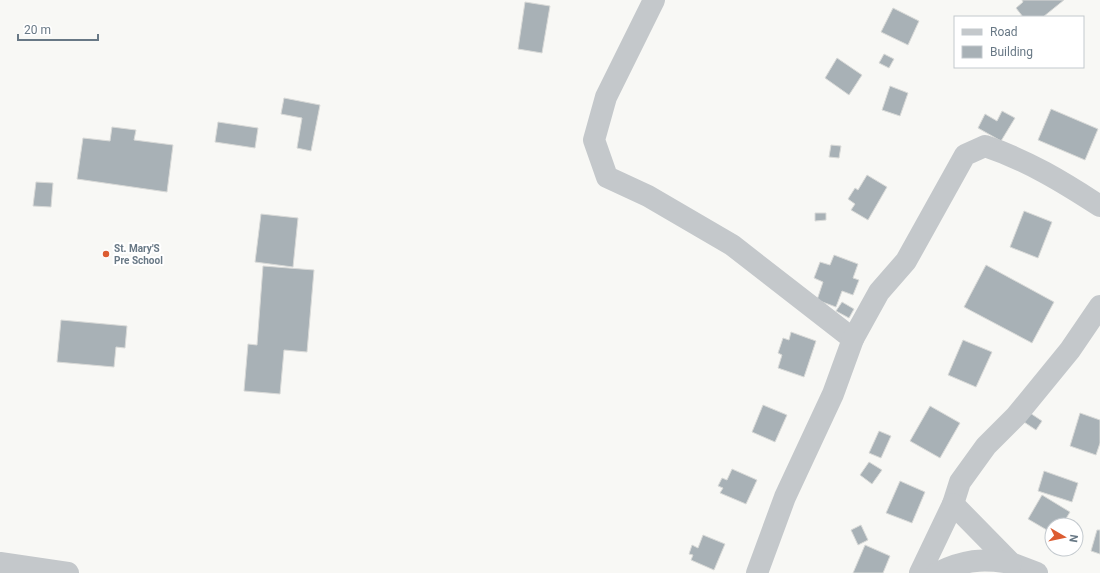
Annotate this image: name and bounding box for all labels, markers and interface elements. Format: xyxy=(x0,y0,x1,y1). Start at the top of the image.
scale bar xyxy=(18,16,98,42)
legend xyxy=(954,16,1084,68)
text: 20 m xyxy=(24,23,51,37)
text: Road xyxy=(990,25,1018,39)
text: Building xyxy=(990,45,1033,59)
place label: St. Mary'S Pre School xyxy=(114,243,163,266)
marker: St. Mary'S Pre School xyxy=(101,249,111,259)
north arrow xyxy=(1044,517,1084,557)
text: N xyxy=(1066,534,1080,544)

